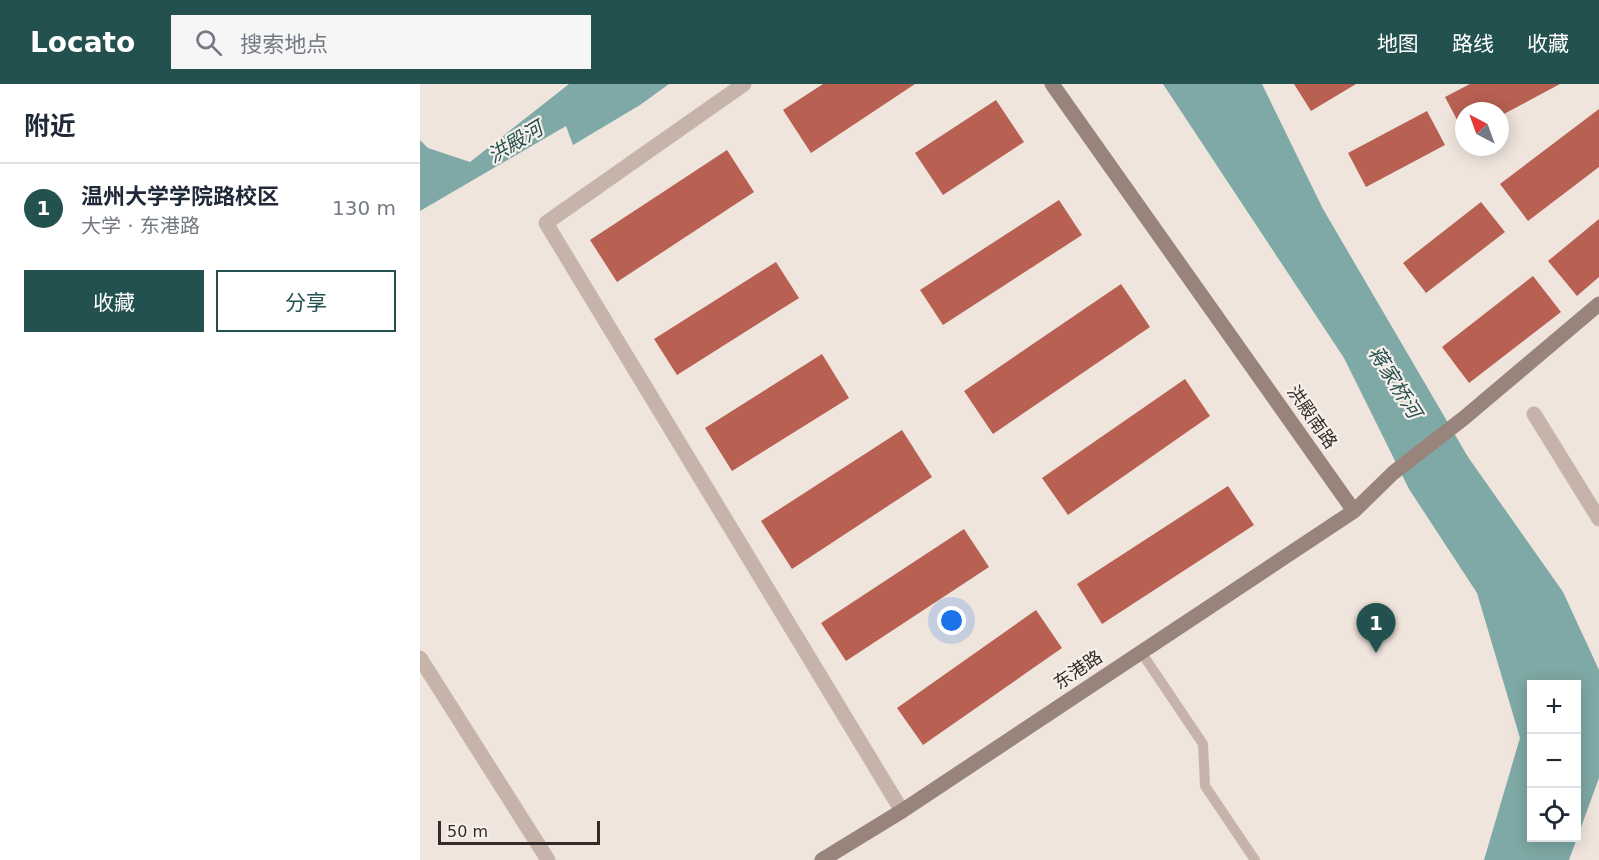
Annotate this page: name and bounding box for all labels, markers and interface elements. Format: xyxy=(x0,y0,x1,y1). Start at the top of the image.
search box xyxy=(171,15,591,69)
text: Locato xyxy=(30,26,135,59)
icon: search xyxy=(192,26,225,59)
text: 搜索地点 xyxy=(240,32,328,57)
text: 地图 xyxy=(1377,32,1419,56)
text: 路线 xyxy=(1452,32,1494,56)
text: 收藏 xyxy=(1527,32,1569,56)
north arrow xyxy=(1455,102,1509,156)
text: 附近 xyxy=(24,111,76,141)
water label: 洪殿河 xyxy=(483,114,550,168)
text: 温州大学学院路校区 xyxy=(81,184,279,209)
text: 1 xyxy=(37,196,50,220)
text: 130 m xyxy=(332,196,396,220)
text: 大学 · 东港路 xyxy=(81,214,200,238)
button: 收藏 xyxy=(24,270,204,332)
button: 分享 xyxy=(216,270,396,332)
water label: 蒋家桥河 xyxy=(1364,342,1428,426)
street label: 洪殿南路 xyxy=(1283,381,1342,452)
pin: 1 xyxy=(1356,604,1396,653)
your location xyxy=(937,606,966,635)
street label: 东港路 xyxy=(1049,646,1106,693)
map controls xyxy=(1527,680,1581,842)
button: + xyxy=(1527,680,1581,734)
button: − xyxy=(1527,734,1581,788)
button: locate xyxy=(1527,788,1581,842)
scale bar xyxy=(438,818,600,846)
text: 50 m xyxy=(447,822,488,841)

